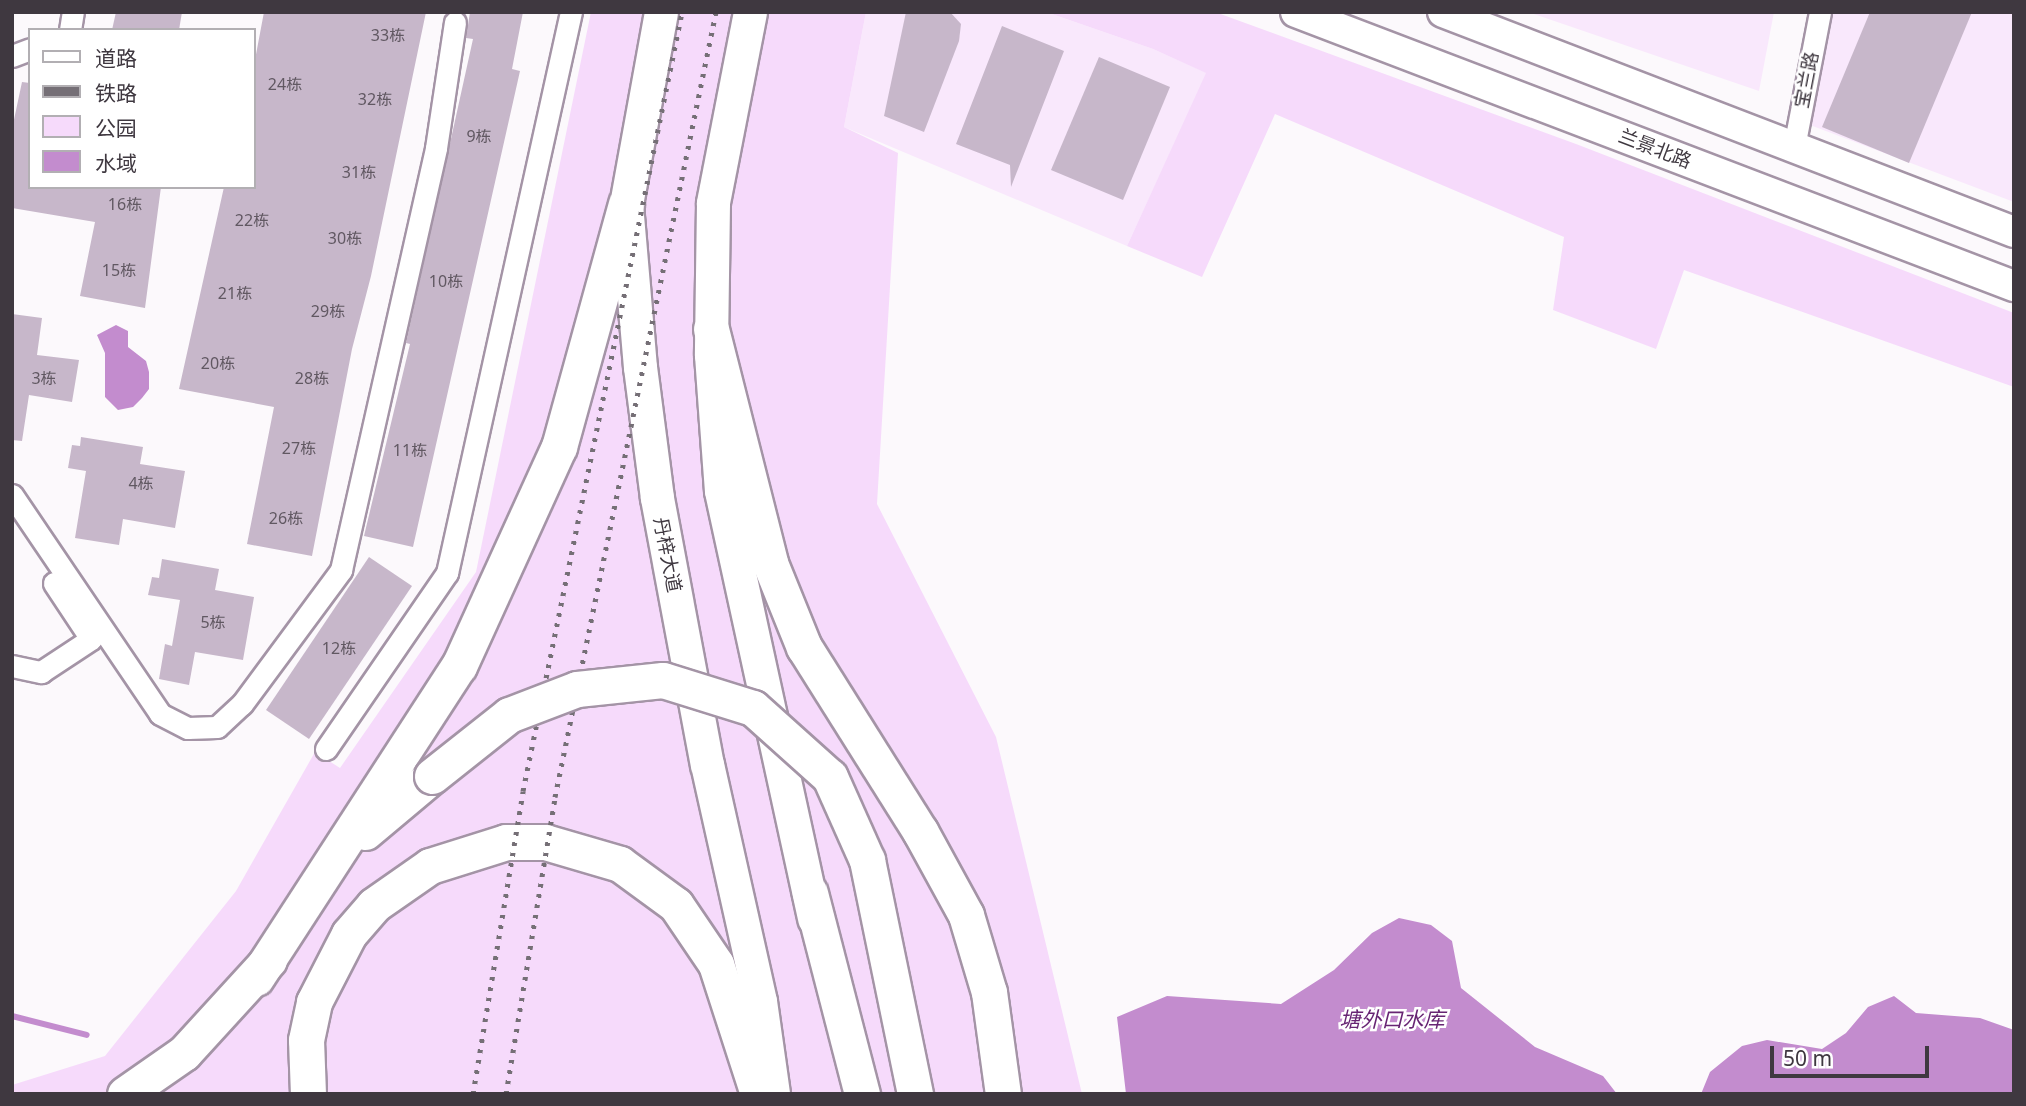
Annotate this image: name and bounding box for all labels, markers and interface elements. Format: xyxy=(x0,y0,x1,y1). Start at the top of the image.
house number: 33栋 xyxy=(371,25,405,45)
legend xyxy=(28,28,256,189)
text: 道路 xyxy=(95,44,137,72)
street label: 宝兰路 xyxy=(1790,50,1824,110)
house number: 24栋 xyxy=(268,74,302,94)
text: 铁路 xyxy=(95,79,137,107)
house number: 32栋 xyxy=(358,89,392,109)
text: 公园 xyxy=(95,114,137,142)
street label: 兰景北路 xyxy=(1615,125,1695,173)
house number: 9栋 xyxy=(466,126,492,146)
text: 水域 xyxy=(95,149,137,177)
house number: 31栋 xyxy=(342,162,376,182)
house number: 16栋 xyxy=(108,194,142,214)
house number: 22栋 xyxy=(235,210,269,230)
house number: 30栋 xyxy=(328,228,362,248)
house number: 15栋 xyxy=(102,260,136,280)
house number: 10栋 xyxy=(429,271,463,291)
house number: 21栋 xyxy=(218,283,252,303)
house number: 29栋 xyxy=(311,301,345,321)
house number: 20栋 xyxy=(201,353,235,373)
house number: 3栋 xyxy=(31,368,57,388)
house number: 28栋 xyxy=(295,368,329,388)
house number: 27栋 xyxy=(282,438,316,458)
house number: 11栋 xyxy=(393,440,427,460)
house number: 4栋 xyxy=(128,473,154,493)
house number: 26栋 xyxy=(269,508,303,528)
street label: 丹梓大道 xyxy=(649,516,685,594)
house number: 5栋 xyxy=(200,612,226,632)
house number: 12栋 xyxy=(322,638,356,658)
water label: 塘外口水库 xyxy=(1340,1006,1444,1032)
scale bar xyxy=(1774,1032,1933,1076)
text: 50 m xyxy=(1783,1044,1832,1072)

